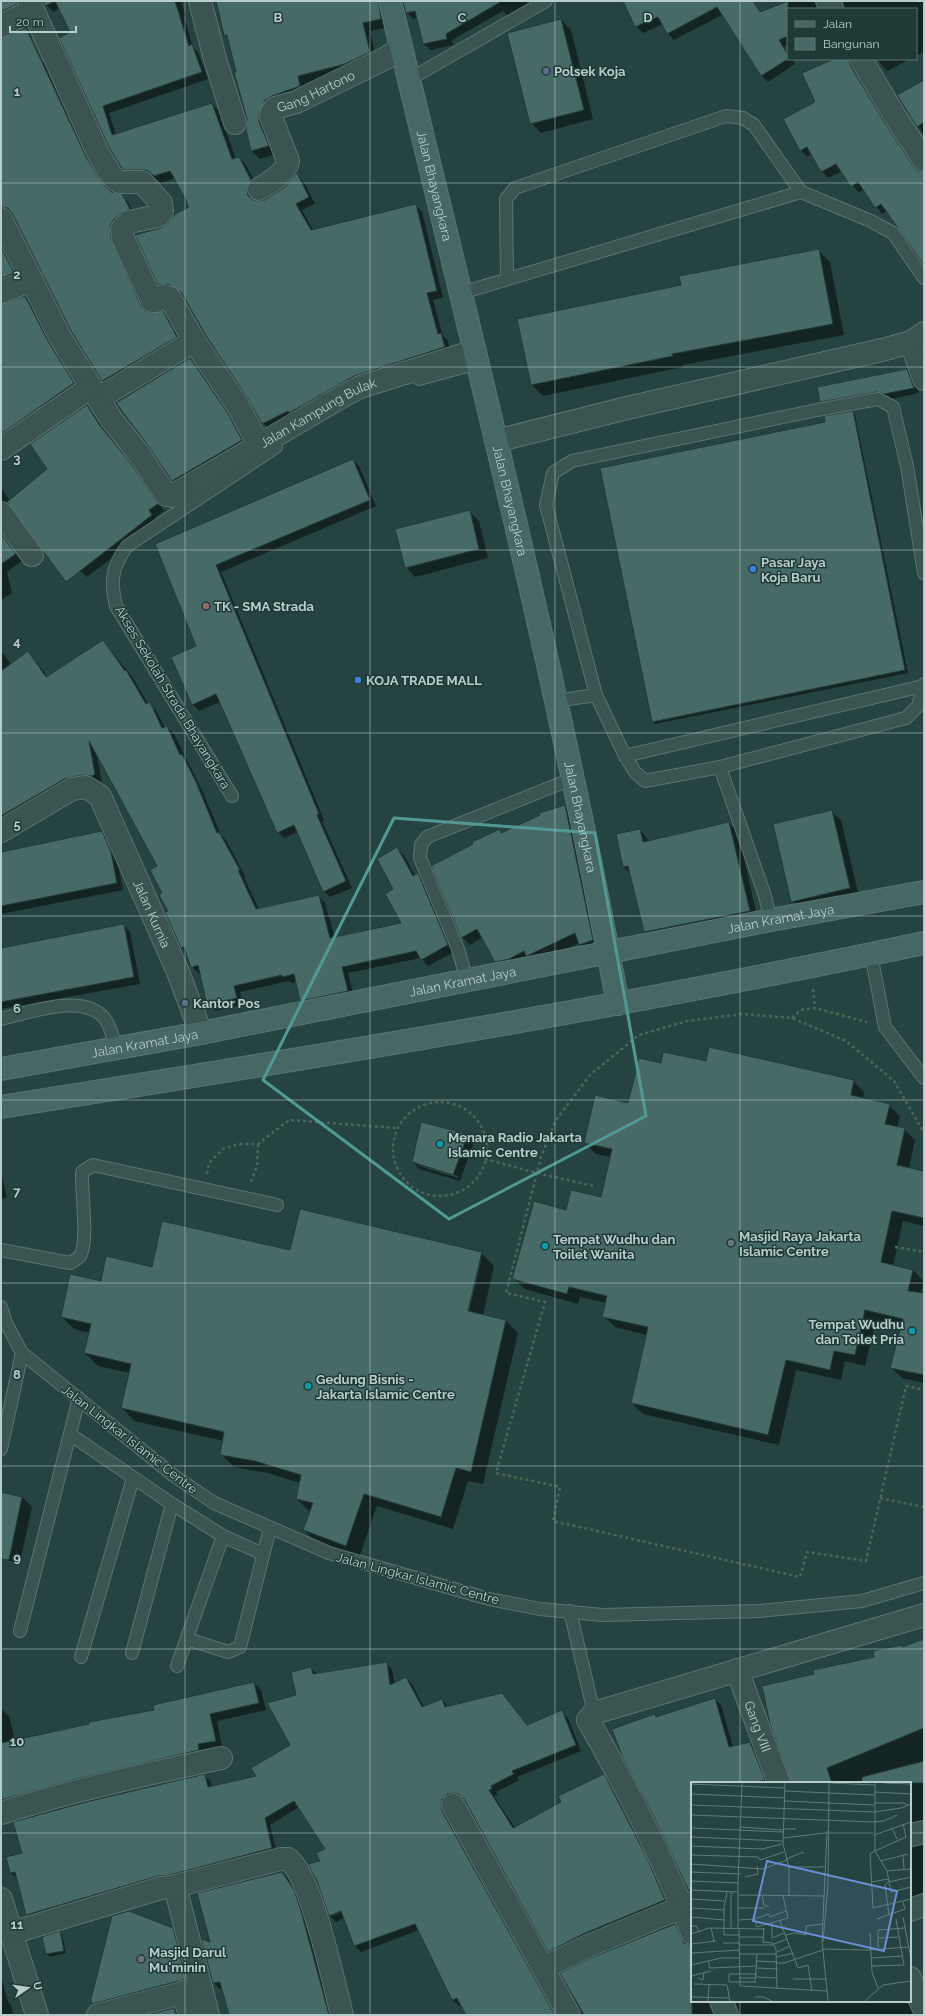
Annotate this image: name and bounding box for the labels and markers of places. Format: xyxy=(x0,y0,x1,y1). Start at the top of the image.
place label: Polsek Koja xyxy=(554,64,626,79)
marker: Polsek Koja xyxy=(541,66,551,76)
place label: Pasar Jaya Koja Baru xyxy=(761,555,826,585)
marker: Pasar Jaya Koja Baru xyxy=(748,564,758,574)
place label: TK - SMA Strada xyxy=(214,599,315,614)
marker: TK - SMA Strada xyxy=(201,601,211,611)
place label: KOJA TRADE MALL xyxy=(366,673,482,688)
marker: KOJA TRADE MALL xyxy=(353,675,363,685)
place label: Kantor Pos xyxy=(193,996,260,1011)
marker: Kantor Pos xyxy=(180,998,190,1008)
place label: Menara Radio Jakarta Islamic Centre xyxy=(448,1130,583,1160)
marker: Menara Radio Jakarta Islamic Centre xyxy=(435,1139,445,1149)
place label: Masjid Raya Jakarta Islamic Centre xyxy=(739,1229,862,1259)
place label: Tempat Wudhu dan Toilet Wanita xyxy=(553,1232,675,1262)
marker: Masjid Raya Jakarta Islamic Centre xyxy=(726,1238,736,1248)
marker: Tempat Wudhu dan Toilet Wanita xyxy=(540,1241,550,1251)
place label: Tempat Wudhu dan Toilet Pria xyxy=(809,1317,905,1347)
marker: Tempat Wudhu dan Toilet Pria xyxy=(907,1326,917,1336)
place label: Gedung Bisnis - Jakarta Islamic Centre xyxy=(316,1372,455,1402)
marker: Gedung Bisnis - Jakarta Islamic Centre xyxy=(303,1381,313,1391)
place label: Masjid Darul Mu'minin xyxy=(149,1945,227,1975)
marker: Masjid Darul Mu'minin xyxy=(136,1954,146,1964)

